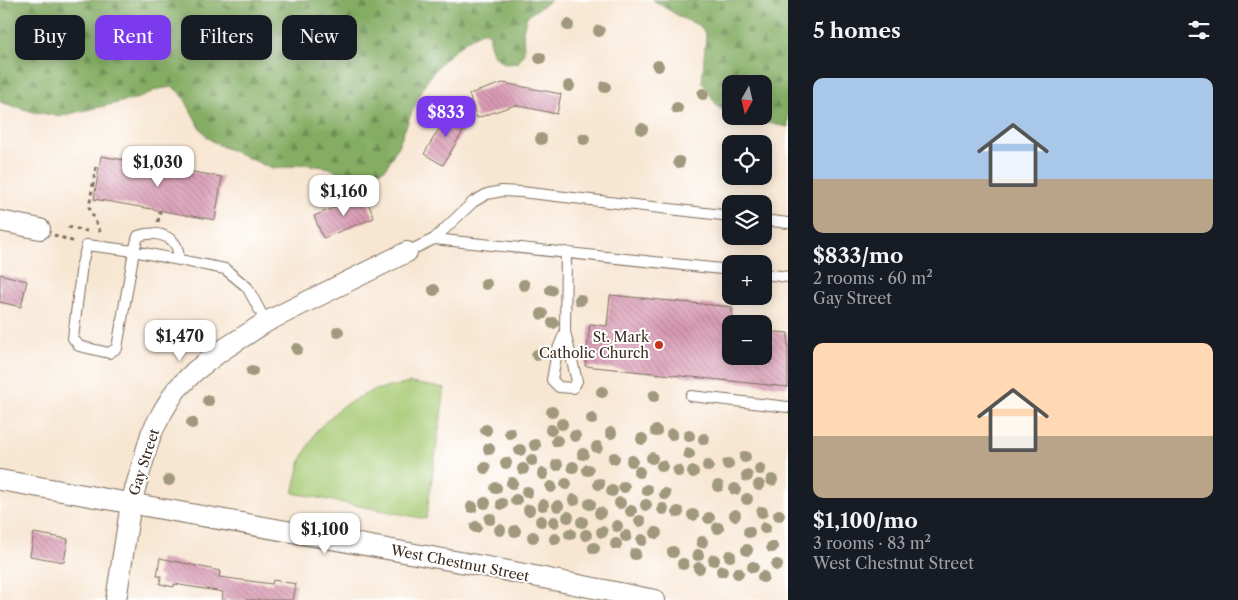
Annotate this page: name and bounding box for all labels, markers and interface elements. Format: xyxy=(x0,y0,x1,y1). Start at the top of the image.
chip: Buy xyxy=(15,15,85,60)
chip: Rent xyxy=(95,15,171,60)
chip: Filters xyxy=(181,15,272,60)
chip: New xyxy=(282,15,357,60)
icon: filters xyxy=(1185,16,1213,44)
text: 5 homes xyxy=(813,18,901,43)
north arrow xyxy=(722,75,772,125)
map controls xyxy=(722,75,772,365)
pin: $833 xyxy=(416,96,476,138)
text: $833 xyxy=(428,102,464,122)
icon: home xyxy=(968,110,1058,200)
button: locate xyxy=(722,135,772,185)
pin: $1,030 xyxy=(117,146,199,188)
text: $1,030 xyxy=(133,152,183,172)
pin: $1,160 xyxy=(303,174,385,217)
text: $1,160 xyxy=(320,181,368,201)
button: layers xyxy=(722,195,772,245)
text: $833/mo xyxy=(813,243,903,268)
button: + xyxy=(722,255,772,305)
text: 2 rooms · 60 m² xyxy=(813,268,933,288)
text: Gay Street xyxy=(813,288,892,308)
button: − xyxy=(722,315,772,365)
pin: $1,470 xyxy=(139,320,221,362)
text: $1,470 xyxy=(156,326,204,346)
place label: St. Mark Catholic Church xyxy=(539,328,650,362)
marker: St. Mark Catholic Church xyxy=(653,339,665,351)
icon: home xyxy=(968,375,1058,465)
street label: Gay Street xyxy=(125,426,163,498)
text: $1,100/mo xyxy=(813,508,918,533)
pin: $1,100 xyxy=(284,512,366,555)
text: $1,100 xyxy=(301,519,349,539)
text: 3 rooms · 83 m² xyxy=(813,533,931,553)
street label: West Chestnut Street xyxy=(388,541,531,585)
text: West Chestnut Street xyxy=(813,553,974,573)

